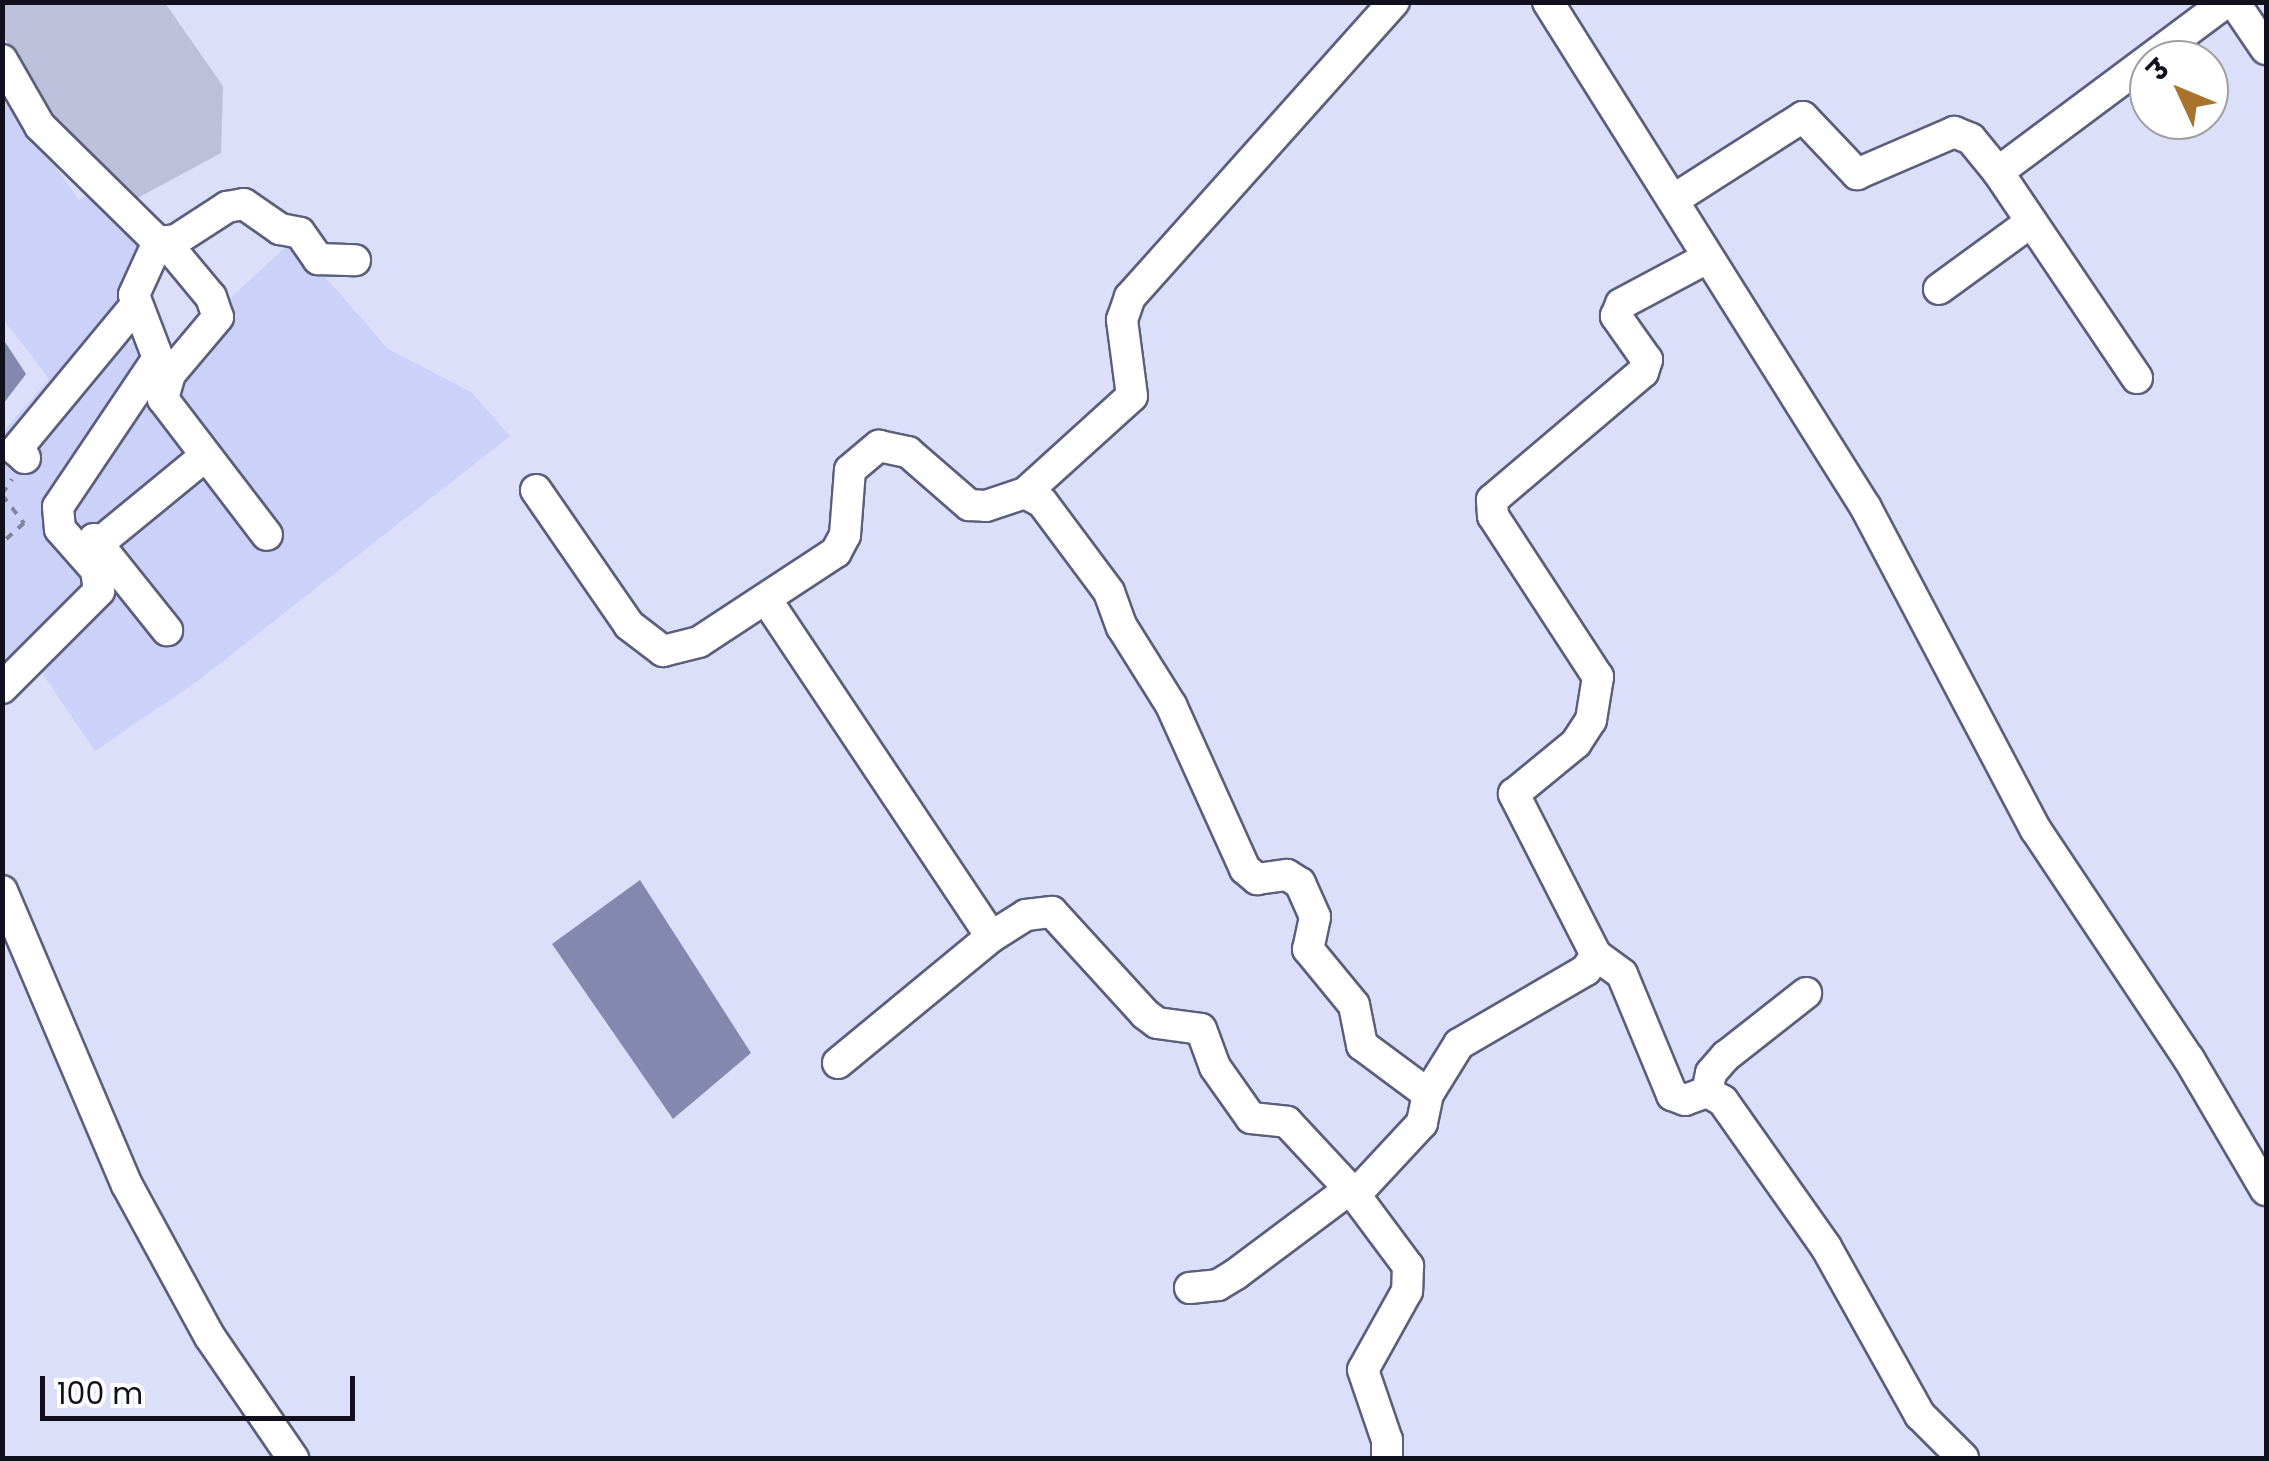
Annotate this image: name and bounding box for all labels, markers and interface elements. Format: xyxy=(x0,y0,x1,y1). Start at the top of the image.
north arrow xyxy=(2129,40,2229,140)
text: उ xyxy=(2139,51,2178,89)
scale bar xyxy=(45,1356,360,1418)
text: 100 m xyxy=(57,1372,143,1415)

